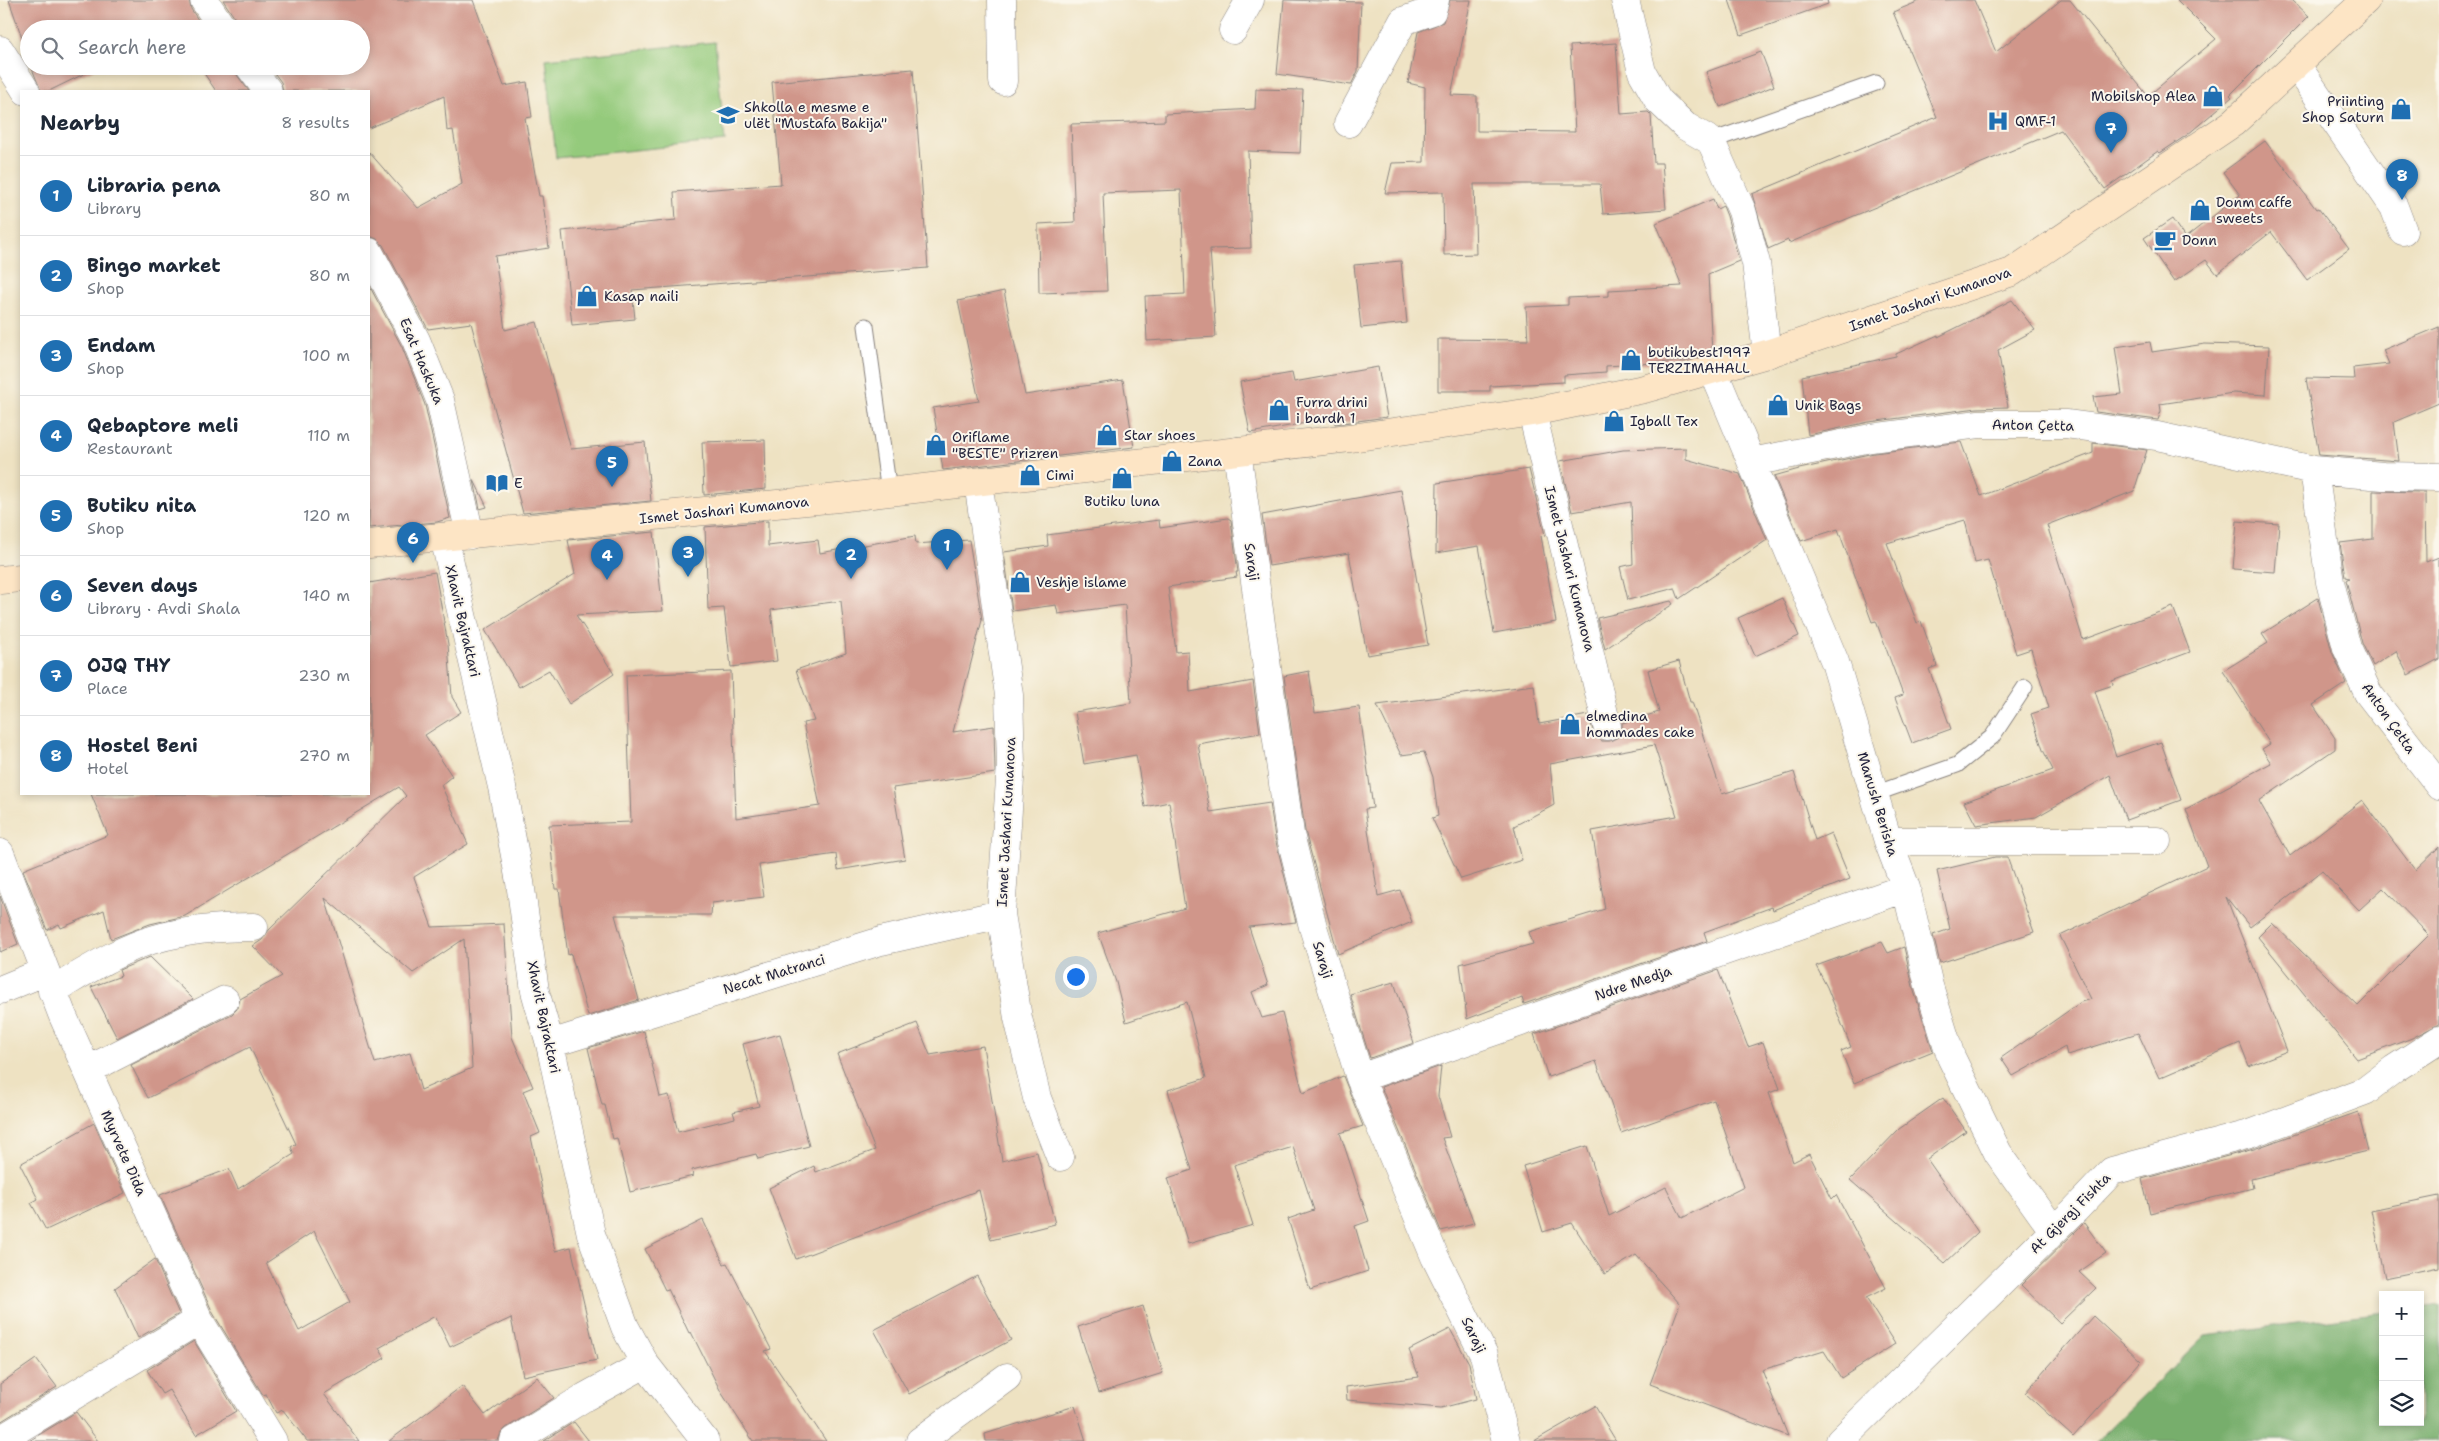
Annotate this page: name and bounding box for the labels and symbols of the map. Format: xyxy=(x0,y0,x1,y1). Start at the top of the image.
shop icon: Mobilshop Alea xyxy=(2200,83,2226,109)
place label: Mobilshop Alea xyxy=(2091,87,2196,105)
place label: Priinting Shop Saturn xyxy=(2302,92,2384,126)
shop icon: Priinting Shop Saturn xyxy=(2388,96,2414,122)
place label: Shkolla e mesme e ulët "Mustafa Bakija" xyxy=(744,98,887,132)
school or university icon: Shkolla e mesme e ulët "Mustafa Bakija" xyxy=(715,102,741,128)
hospital icon: QMF-1 xyxy=(1985,108,2011,134)
place label: QMF-1 xyxy=(2015,112,2056,130)
pin: 7 xyxy=(2095,112,2127,153)
pin: 8 xyxy=(2386,159,2418,200)
place label: Donm caffe sweets xyxy=(2216,193,2292,227)
shop icon: Donm caffe sweets xyxy=(2187,197,2213,223)
cafe icon: Donn xyxy=(2152,227,2178,253)
place label: Donn xyxy=(2182,231,2217,249)
street label: Ismet Jashari Kumanova xyxy=(1847,263,2014,335)
shop icon: Kasap naili xyxy=(574,283,600,309)
place label: Kasap naili xyxy=(604,287,679,305)
street label: Esat Haskuka xyxy=(396,315,448,407)
place label: butikubest1997 TERZIMAHALL xyxy=(1648,343,1751,377)
shop icon: butikubest1997 TERZIMAHALL xyxy=(1618,347,1644,373)
shop icon: Unik Bags xyxy=(1765,392,1791,418)
place label: Furra drini i bardh 1 xyxy=(1296,393,1368,427)
place label: Unik Bags xyxy=(1795,396,1861,414)
shop icon: Furra drini i bardh 1 xyxy=(1266,397,1292,423)
shop icon: Igball Tex xyxy=(1601,408,1627,434)
place label: Igball Tex xyxy=(1630,412,1698,430)
street label: Anton Çetta xyxy=(1992,415,2075,435)
shop icon: Star shoes xyxy=(1094,422,1120,448)
place label: Star shoes xyxy=(1124,426,1196,444)
place label: Oriflame "BESTE" Prizren xyxy=(952,428,1059,462)
shop icon: Oriflame "BESTE" Prizren xyxy=(923,432,949,458)
pin: 5 xyxy=(596,446,628,487)
shop icon: Zana xyxy=(1159,448,1185,474)
place label: Zana xyxy=(1188,452,1222,470)
shop icon: Cimi xyxy=(1017,462,1043,488)
shop icon: Butiku luna xyxy=(1109,465,1135,491)
place label: Cimi xyxy=(1046,466,1074,484)
library icon: E xyxy=(484,470,510,496)
place label: E xyxy=(514,474,523,492)
street label: Ismet Jashari Kumanova xyxy=(1541,484,1599,654)
street label: Ismet Jashari Kumanova xyxy=(638,492,810,528)
place label: Butiku luna xyxy=(1084,492,1160,510)
pin: 6 xyxy=(397,522,429,563)
pin: 1 xyxy=(931,529,963,570)
pin: 3 xyxy=(672,536,704,577)
pin: 2 xyxy=(835,538,867,579)
pin: 4 xyxy=(591,539,623,580)
street label: Saraji xyxy=(1240,542,1264,582)
street label: Xhavit Bajraktari xyxy=(441,563,485,679)
shop icon: Veshje islame xyxy=(1007,569,1033,595)
place label: Veshje islame xyxy=(1036,573,1127,591)
street label: Anton Çetta xyxy=(2358,679,2420,757)
place label: elmedina hommades cake xyxy=(1586,707,1695,741)
shop icon: elmedina hommades cake xyxy=(1557,711,1583,737)
street label: Ismet Jashari Kumanova xyxy=(993,736,1019,907)
street label: Manush Berisha xyxy=(1854,750,1903,859)
street label: Saraji xyxy=(1309,939,1337,981)
street label: Necat Matranci xyxy=(721,950,827,998)
street label: Xhavit Bajraktari xyxy=(523,959,565,1075)
street label: Ndre Medja xyxy=(1592,961,1674,1005)
your location xyxy=(1063,964,1089,990)
street label: Myrvete Dida xyxy=(97,1107,151,1199)
street label: At Gjergj Fishta xyxy=(2026,1168,2115,1257)
street label: Saraji xyxy=(1458,1314,1490,1356)

